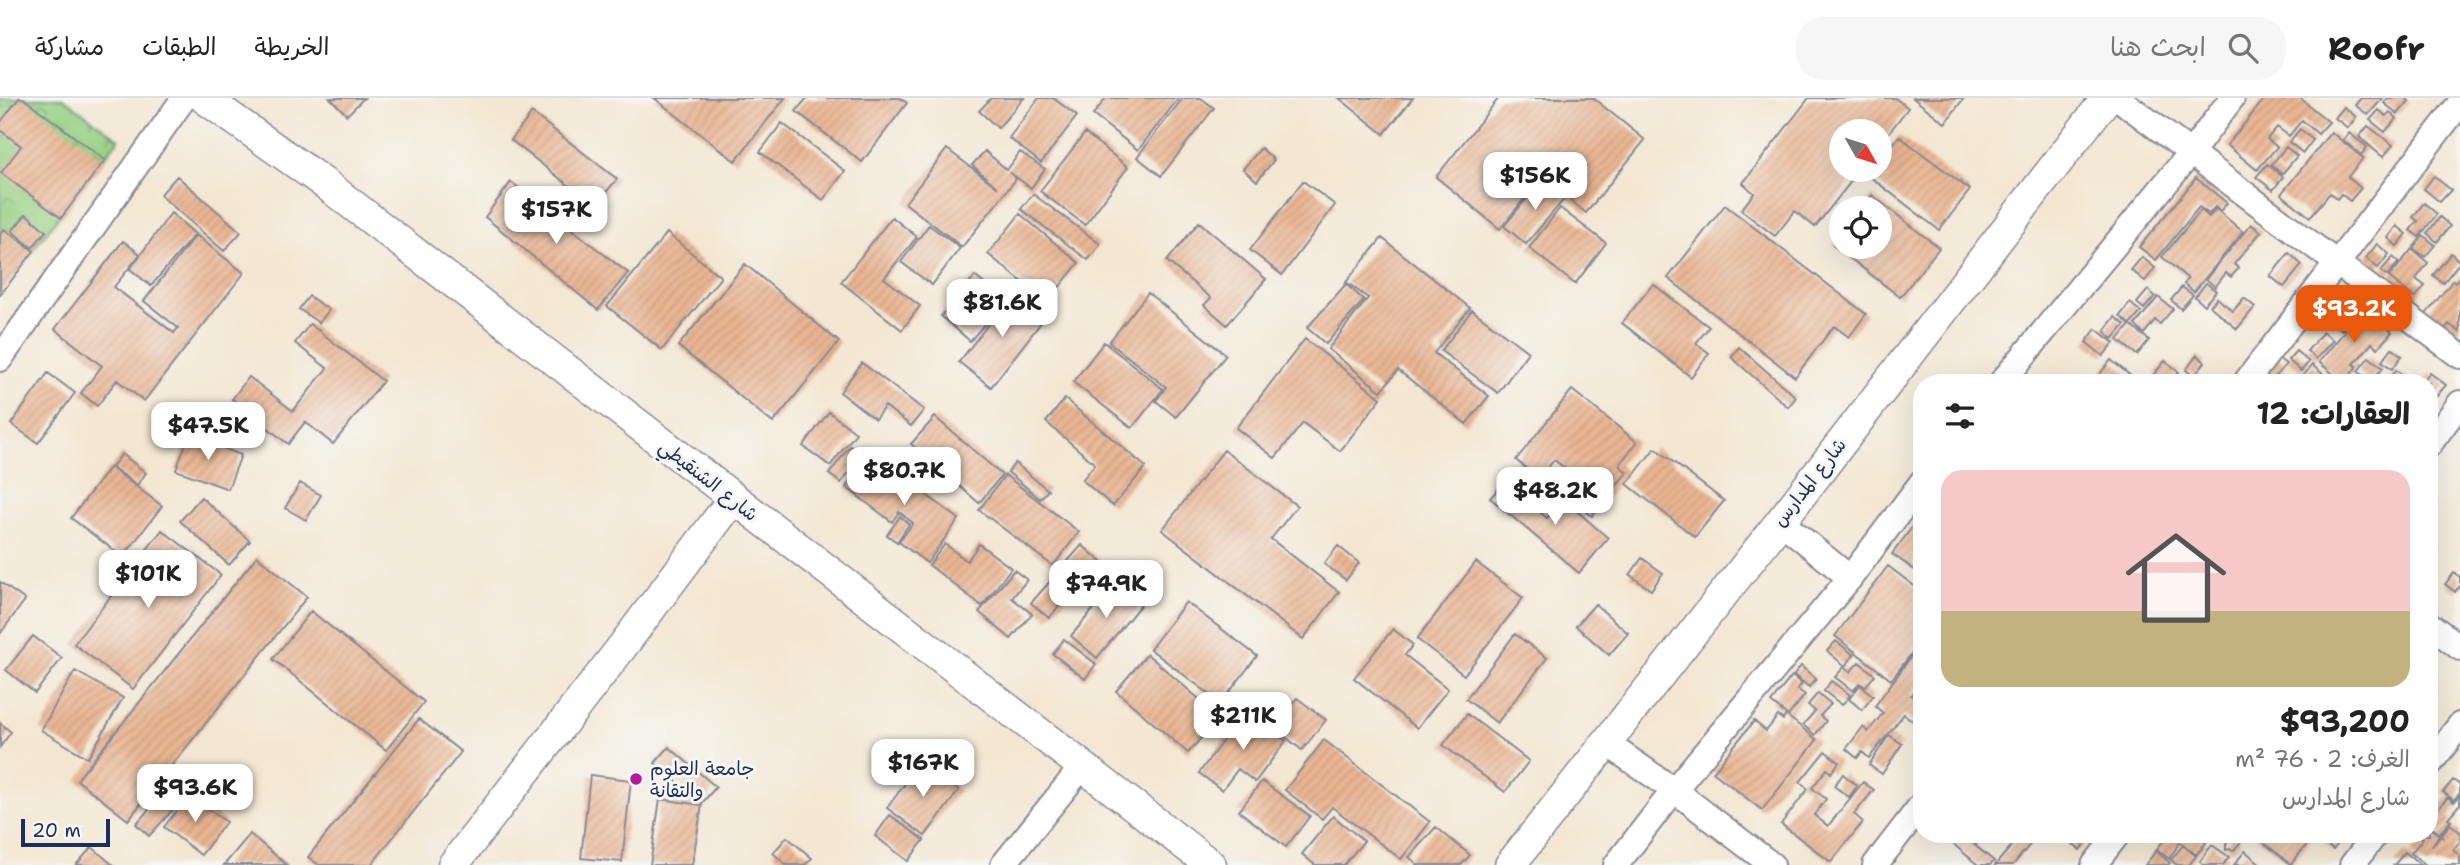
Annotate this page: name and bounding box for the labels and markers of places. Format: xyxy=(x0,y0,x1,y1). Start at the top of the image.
pin: $156K xyxy=(1486,152,1584,212)
pin: $157K xyxy=(507,186,605,246)
pin: $81.6K xyxy=(945,280,1059,339)
pin: $93.2K xyxy=(2297,286,2411,345)
pin: $47.5K xyxy=(151,402,265,462)
pin: $80.7K xyxy=(847,448,961,507)
pin: $48.2K xyxy=(1498,468,1612,527)
pin: $101K xyxy=(99,550,197,610)
pin: $74.9K xyxy=(1049,560,1163,620)
pin: $211K xyxy=(1194,692,1292,752)
pin: $167K xyxy=(874,740,972,799)
place label: جامعة العلوم والتقانة xyxy=(650,756,755,803)
pin: $93.6K xyxy=(138,764,252,824)
marker: جامعة العلوم والتقانة xyxy=(628,771,644,787)

